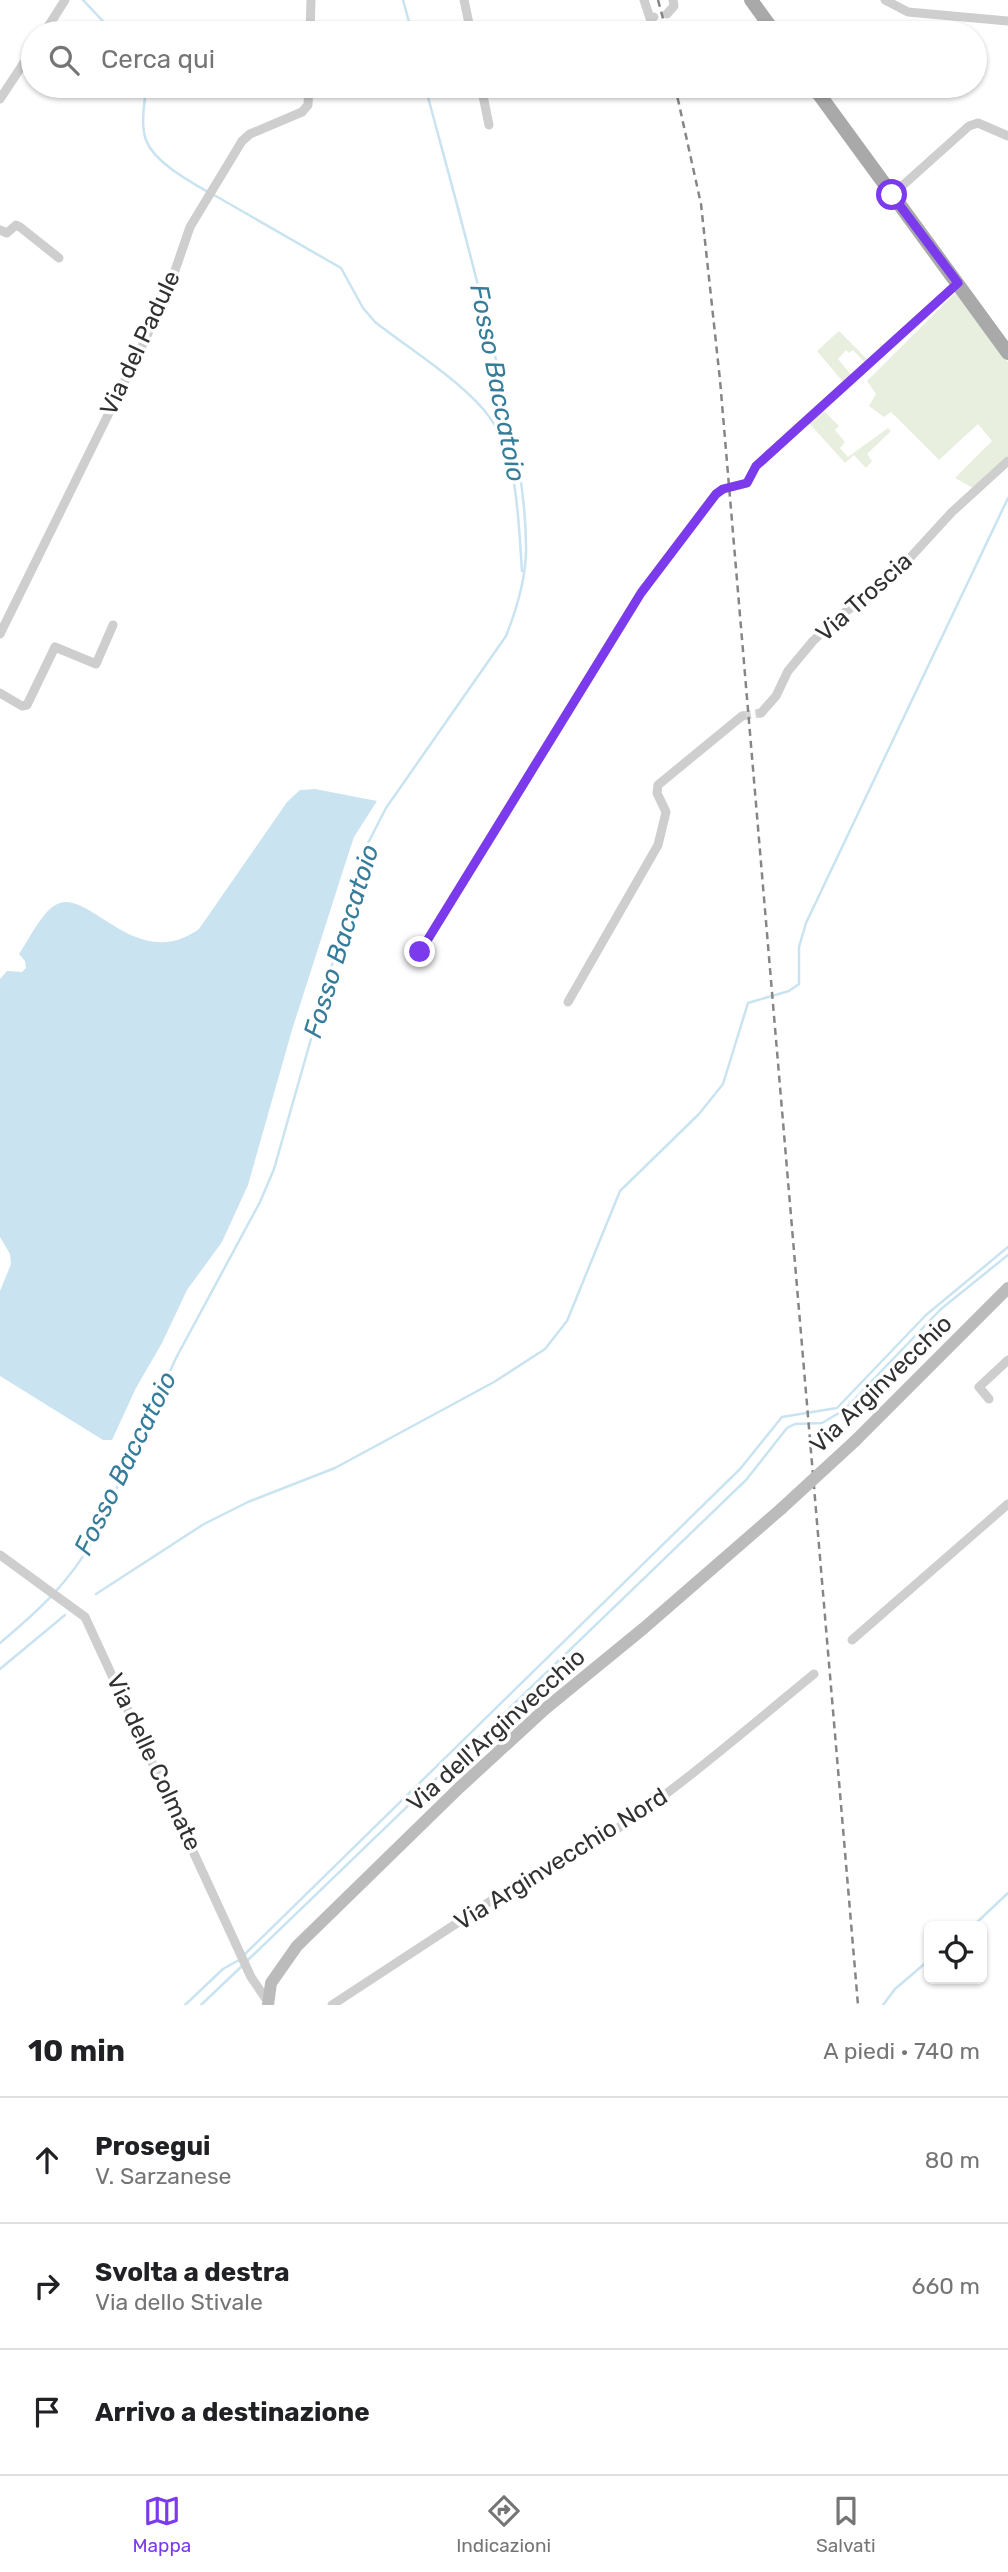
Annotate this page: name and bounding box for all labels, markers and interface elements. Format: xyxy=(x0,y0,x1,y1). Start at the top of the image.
search box xyxy=(21,21,987,98)
icon: search xyxy=(45,41,83,79)
text: Cerca qui xyxy=(101,44,215,75)
route start xyxy=(876,179,907,210)
street label: Via del Padule xyxy=(94,266,186,420)
water label: Fosso Baccatoio xyxy=(463,282,532,484)
street label: Via Troscia xyxy=(810,547,918,647)
water label: Fosso Baccatoio xyxy=(297,841,386,1041)
route end xyxy=(404,936,435,967)
street label: Via Arginvecchio xyxy=(804,1309,958,1459)
water label: Fosso Baccatoio xyxy=(68,1366,183,1560)
street label: Via dell'Arginvecchio xyxy=(401,1643,591,1817)
street label: Via delle Colmate xyxy=(101,1669,207,1855)
street label: Via Arginvecchio Nord xyxy=(449,1782,673,1936)
map controls xyxy=(924,1921,987,1984)
button: locate xyxy=(924,1921,987,1984)
text: 10 min xyxy=(28,2033,125,2069)
text: A piedi · 740 m xyxy=(823,2037,980,2065)
text: Prosegui xyxy=(95,2131,211,2162)
icon: ahead xyxy=(28,2141,66,2179)
text: 80 m xyxy=(925,2146,980,2174)
text: V. Sarzanese xyxy=(95,2162,232,2190)
text: Svolta a destra xyxy=(95,2257,290,2288)
icon: right xyxy=(28,2267,66,2305)
text: 660 m xyxy=(912,2272,980,2300)
text: Via dello Stivale xyxy=(95,2288,263,2316)
icon: arrive xyxy=(28,2393,66,2431)
text: Arrivo a destinazione xyxy=(95,2397,370,2428)
tab: Mappa xyxy=(132,2492,191,2557)
tab: Indicazioni xyxy=(456,2492,551,2557)
tab: Salvati xyxy=(816,2492,876,2557)

